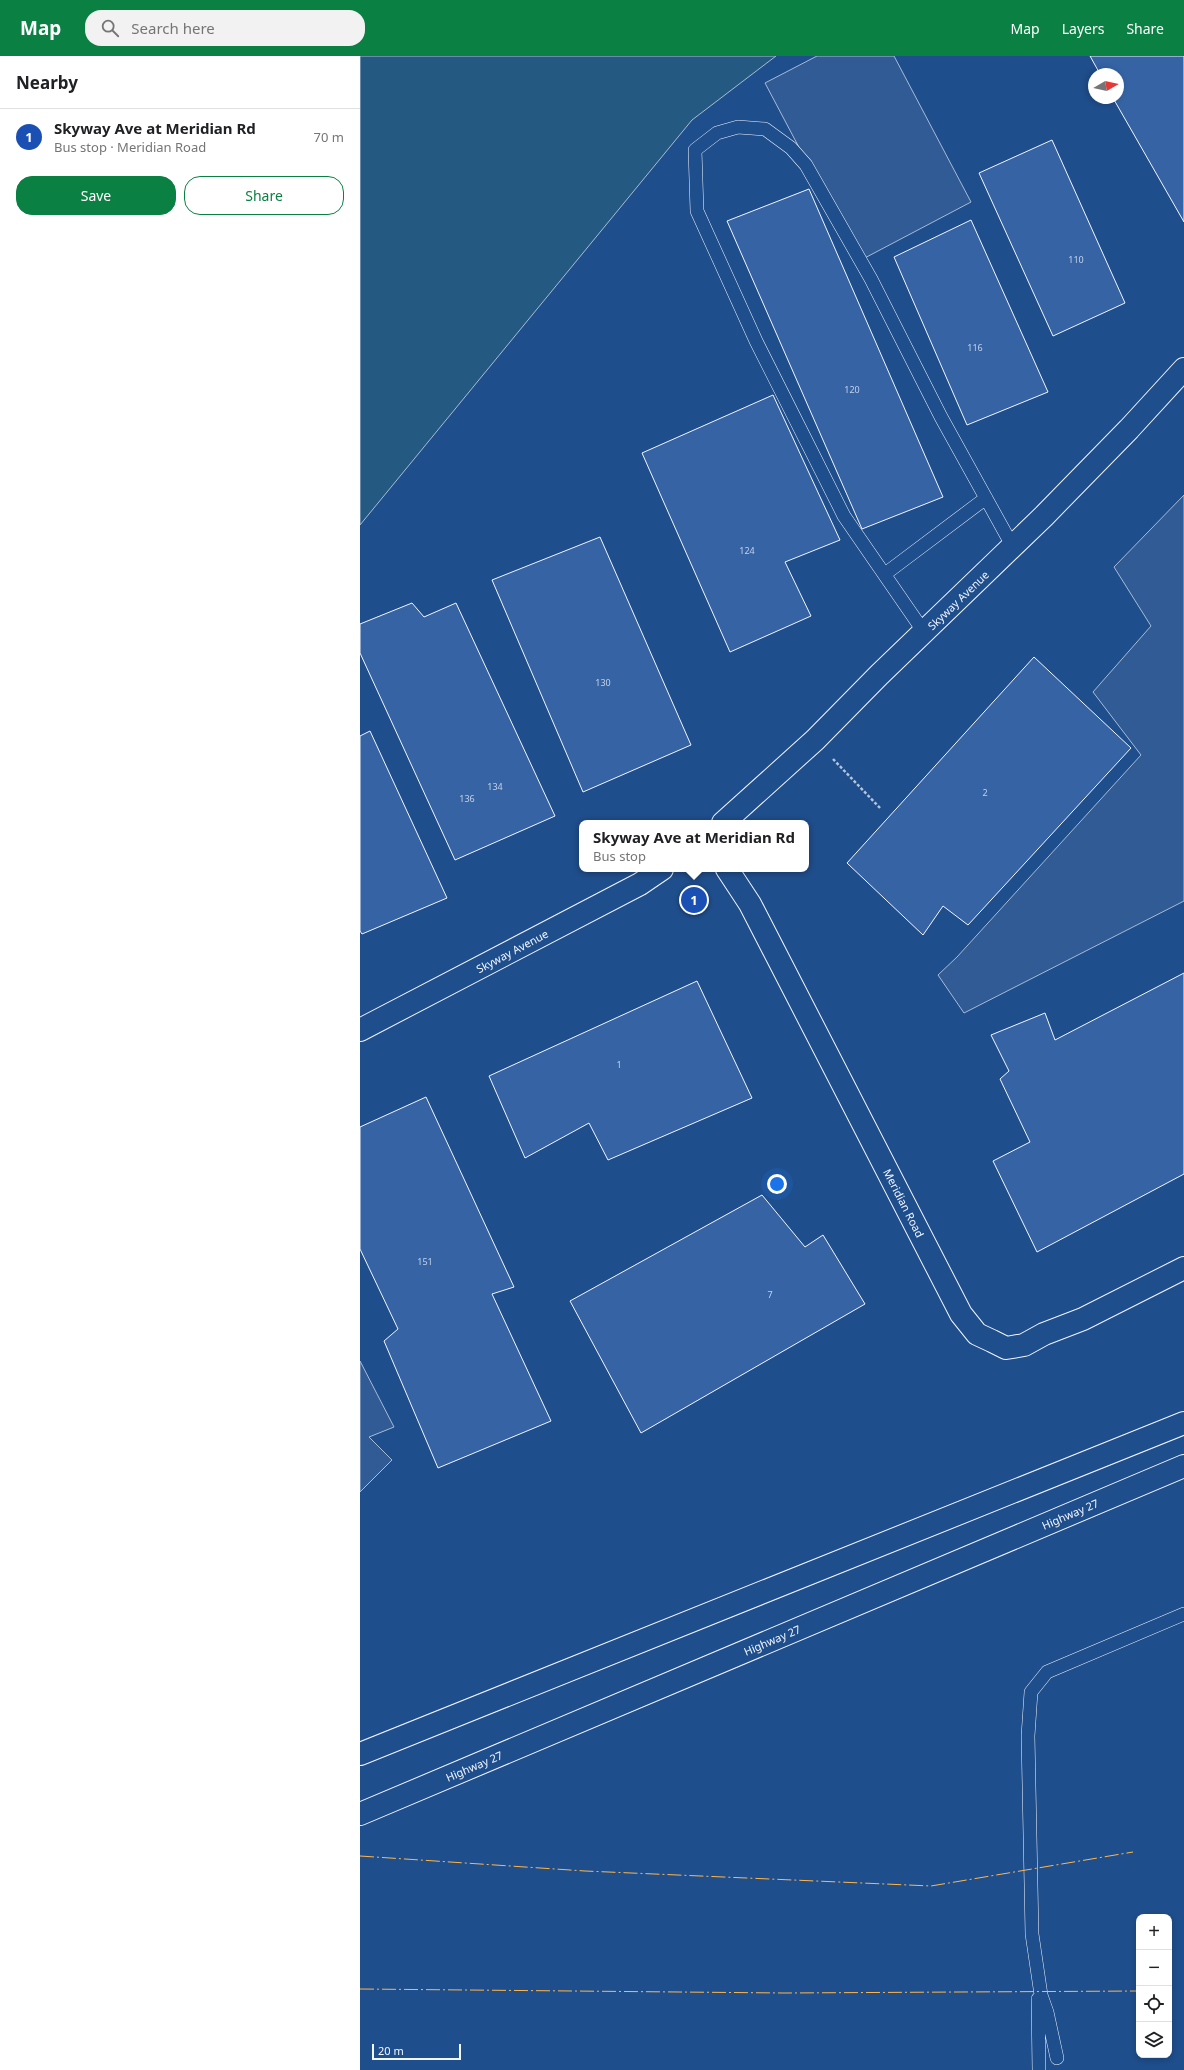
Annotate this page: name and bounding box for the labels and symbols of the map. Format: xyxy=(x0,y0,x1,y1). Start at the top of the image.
north arrow xyxy=(1088,68,1124,104)
house number: 110 xyxy=(1068,253,1084,266)
house number: 116 xyxy=(967,341,983,354)
house number: 120 xyxy=(844,383,860,396)
house number: 124 xyxy=(739,544,755,557)
street label: Skyway Avenue xyxy=(924,567,992,633)
house number: 130 xyxy=(595,676,611,689)
house number: 134 xyxy=(487,780,503,793)
house number: 2 xyxy=(982,786,988,799)
house number: 136 xyxy=(459,792,475,805)
pin: 1 xyxy=(681,885,707,915)
street label: Skyway Avenue xyxy=(473,926,551,976)
house number: 1 xyxy=(616,1058,622,1071)
street label: Meridian Road xyxy=(880,1166,928,1240)
your location xyxy=(767,1174,787,1194)
house number: 151 xyxy=(417,1255,433,1268)
house number: 7 xyxy=(767,1288,773,1301)
street label: Highway 27 xyxy=(1039,1495,1101,1533)
street label: Highway 27 xyxy=(741,1621,803,1659)
street label: Highway 27 xyxy=(443,1747,505,1785)
scale bar xyxy=(372,2042,461,2061)

